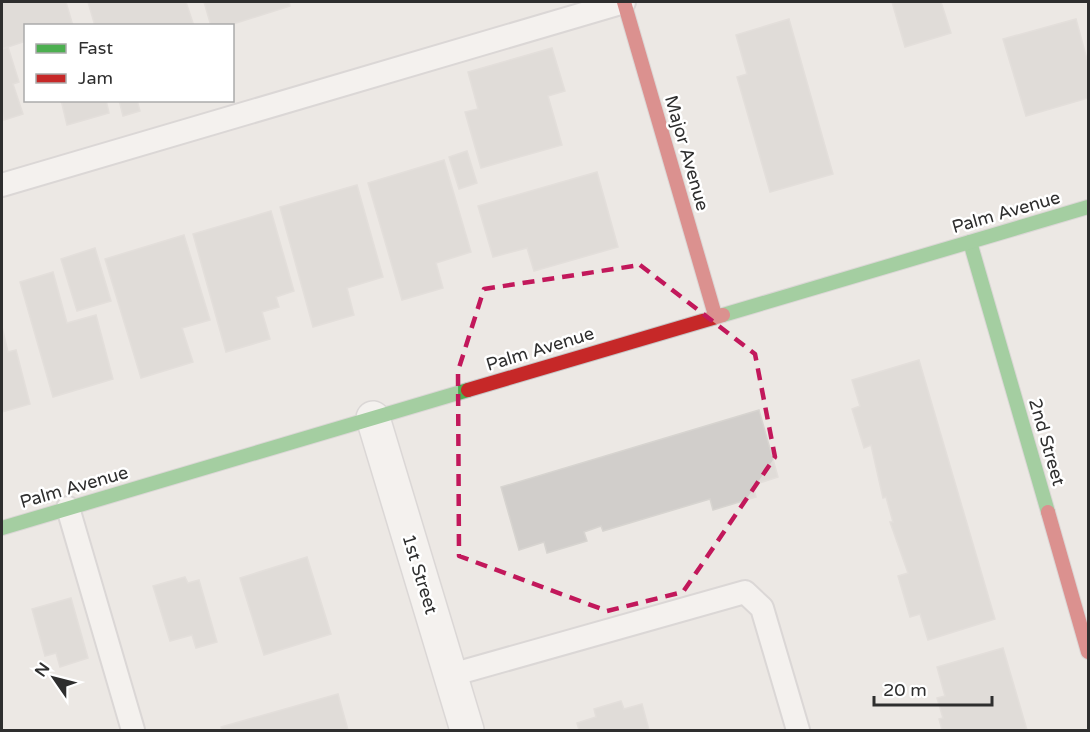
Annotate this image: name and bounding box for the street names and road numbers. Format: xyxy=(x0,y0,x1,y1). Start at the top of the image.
street label: Major Avenue xyxy=(660,93,714,213)
street label: Palm Avenue xyxy=(949,186,1063,238)
street label: Palm Avenue xyxy=(483,322,597,376)
street label: 2nd Street xyxy=(1024,396,1070,488)
street label: Palm Avenue xyxy=(17,461,131,513)
street label: 1st Street xyxy=(397,531,443,617)

